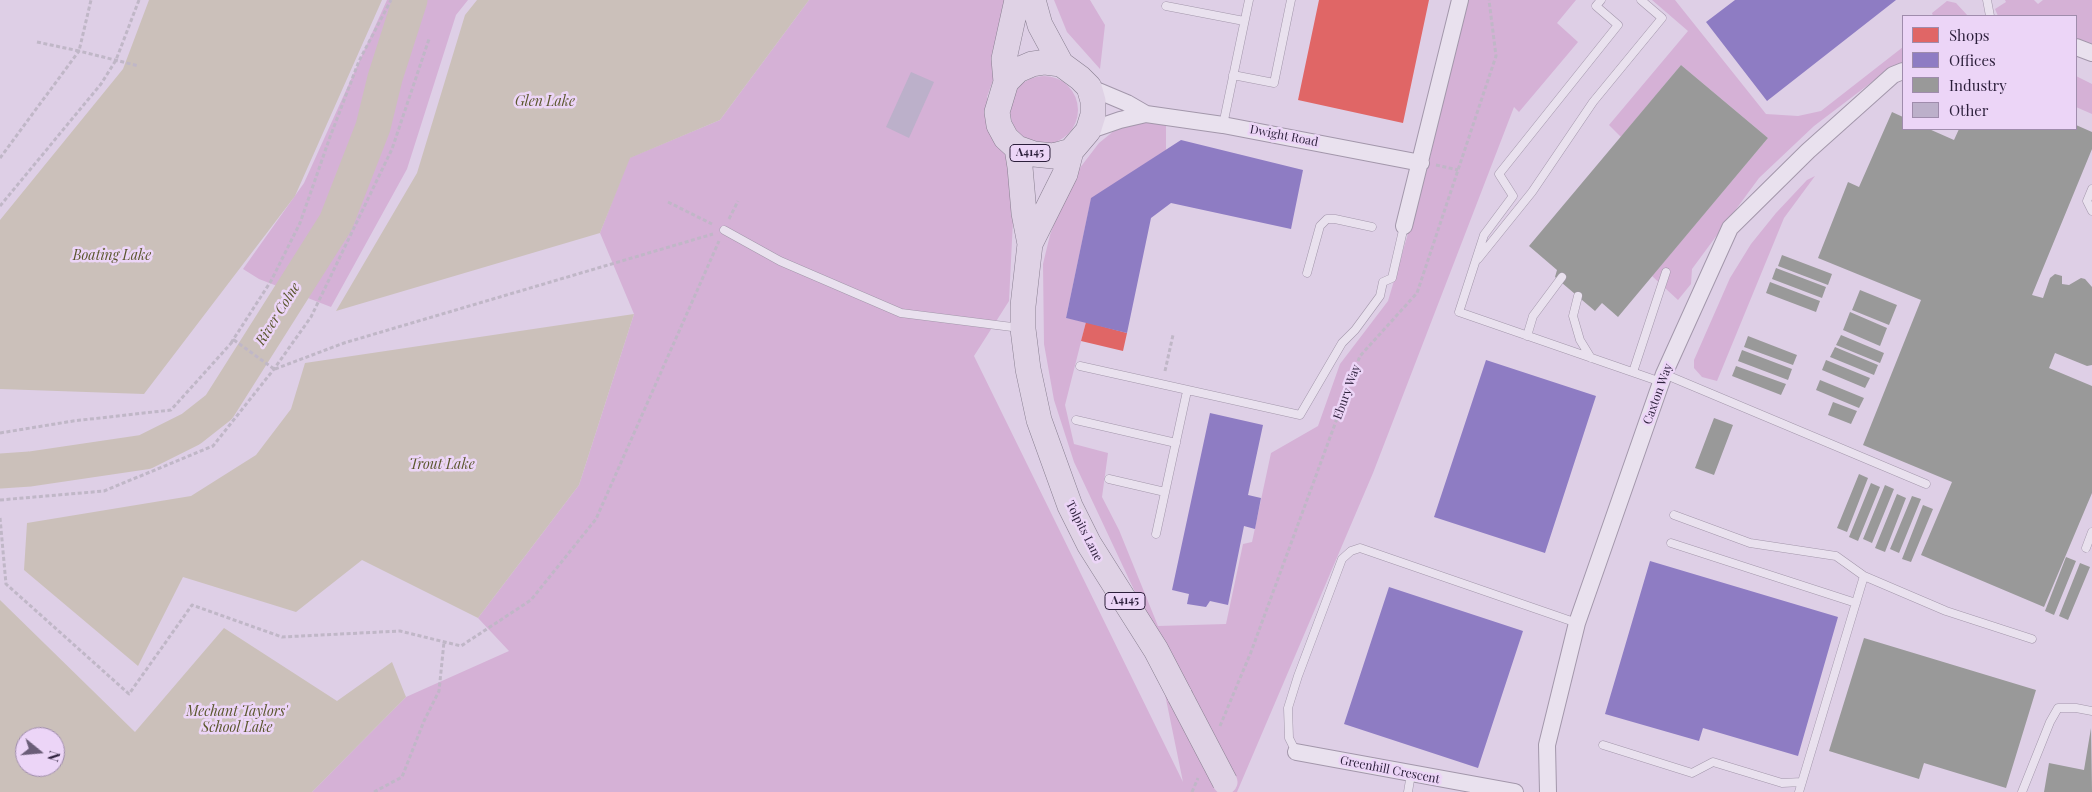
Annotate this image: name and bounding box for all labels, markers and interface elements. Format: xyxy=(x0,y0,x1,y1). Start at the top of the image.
legend xyxy=(1902,15,2077,130)
text: Shops xyxy=(1949,25,1990,45)
text: Offices xyxy=(1949,50,1996,70)
text: Industry xyxy=(1949,75,2007,95)
water label: Glen Lake xyxy=(515,94,575,110)
text: Other xyxy=(1949,100,1989,120)
street label: Dwight Road xyxy=(1249,122,1319,150)
road number: A4145 xyxy=(1010,144,1050,162)
water label: Boating Lake xyxy=(73,248,151,264)
water label: River Colne xyxy=(252,280,304,348)
street label: Ebury Way xyxy=(1330,362,1364,422)
street label: Caxton Way xyxy=(1640,362,1676,426)
water label: Trout Lake xyxy=(409,457,475,473)
street label: Tolpits Lane xyxy=(1063,498,1105,564)
road number: A4145 xyxy=(1105,592,1145,610)
water label: Mechant Taylors' School Lake xyxy=(186,704,288,736)
north arrow xyxy=(15,727,65,777)
text: N xyxy=(43,749,64,764)
street label: Greenhill Crescent xyxy=(1339,753,1441,787)

